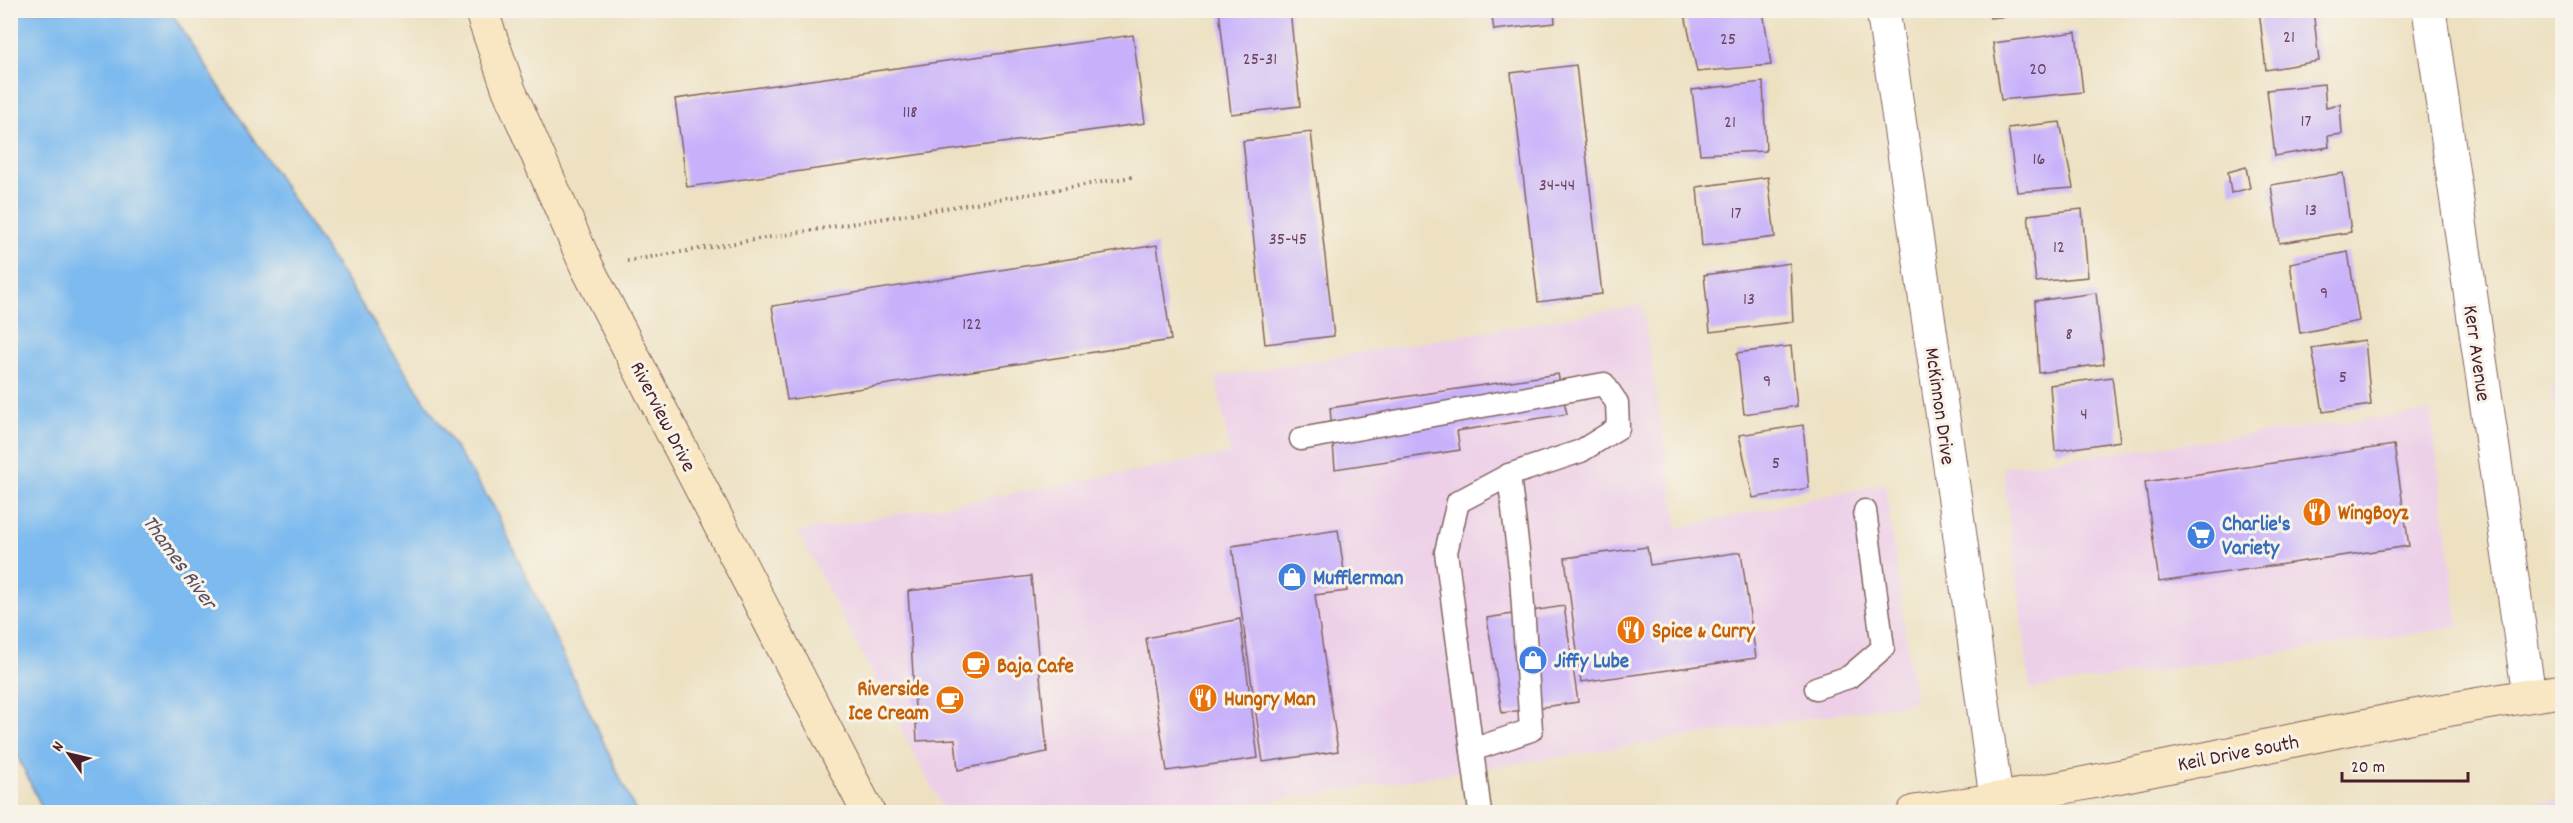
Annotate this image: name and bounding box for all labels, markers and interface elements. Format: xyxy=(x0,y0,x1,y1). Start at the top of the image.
house number: 21 xyxy=(2283,26,2295,51)
house number: 25 xyxy=(1720,28,1736,53)
house number: 25-31 xyxy=(1243,48,1277,73)
house number: 20 xyxy=(2029,58,2047,83)
house number: 118 xyxy=(902,101,918,126)
house number: 17 xyxy=(2301,110,2312,135)
house number: 21 xyxy=(1724,111,1736,136)
house number: 16 xyxy=(2033,148,2045,173)
house number: 34-44 xyxy=(1539,174,1575,199)
house number: 13 xyxy=(2305,199,2317,224)
house number: 17 xyxy=(1731,202,1742,227)
house number: 35-45 xyxy=(1269,228,1307,253)
house number: 12 xyxy=(2053,236,2065,261)
house number: 9 xyxy=(2320,282,2328,307)
house number: 13 xyxy=(1743,288,1755,313)
street label: Kerr Avenue xyxy=(2453,303,2497,403)
house number: 122 xyxy=(962,313,982,338)
house number: 8 xyxy=(2065,323,2073,348)
street label: McKinnon Drive xyxy=(1915,346,1961,467)
street label: Riverview Drive xyxy=(621,357,702,478)
house number: 5 xyxy=(2339,366,2347,391)
house number: 9 xyxy=(1763,370,1771,395)
house number: 4 xyxy=(2080,403,2088,428)
house number: 5 xyxy=(1772,452,1780,477)
restaurant icon: WingBoyz xyxy=(2301,496,2333,528)
place label: WingBoyz xyxy=(2338,500,2410,530)
water label: Thames River xyxy=(133,509,225,619)
place label: Charlie's Variety xyxy=(2222,511,2291,565)
supermarket icon: Charlie's Variety xyxy=(2185,519,2217,551)
shop icon: Mufflerman xyxy=(1276,561,1308,593)
place label: Mufflerman xyxy=(1313,565,1404,595)
restaurant icon: Spice & Curry xyxy=(1615,614,1647,646)
place label: Spice & Curry xyxy=(1652,618,1756,648)
shop icon: Jiffy Lube xyxy=(1517,644,1549,676)
place label: Jiffy Lube xyxy=(1554,648,1629,678)
cafe icon: Baja Cafe xyxy=(960,649,992,681)
place label: Baja Cafe xyxy=(997,653,1074,683)
place label: Riverside Ice Cream xyxy=(848,676,929,730)
restaurant icon: Hungry Man xyxy=(1187,682,1219,714)
cafe icon: Riverside Ice Cream xyxy=(934,684,966,716)
place label: Hungry Man xyxy=(1224,686,1316,716)
north arrow xyxy=(39,724,99,784)
street label: Keil Drive South xyxy=(2175,728,2302,781)
text: N xyxy=(47,737,70,757)
scale bar xyxy=(2342,745,2468,783)
text: 20 m xyxy=(2351,756,2385,781)

